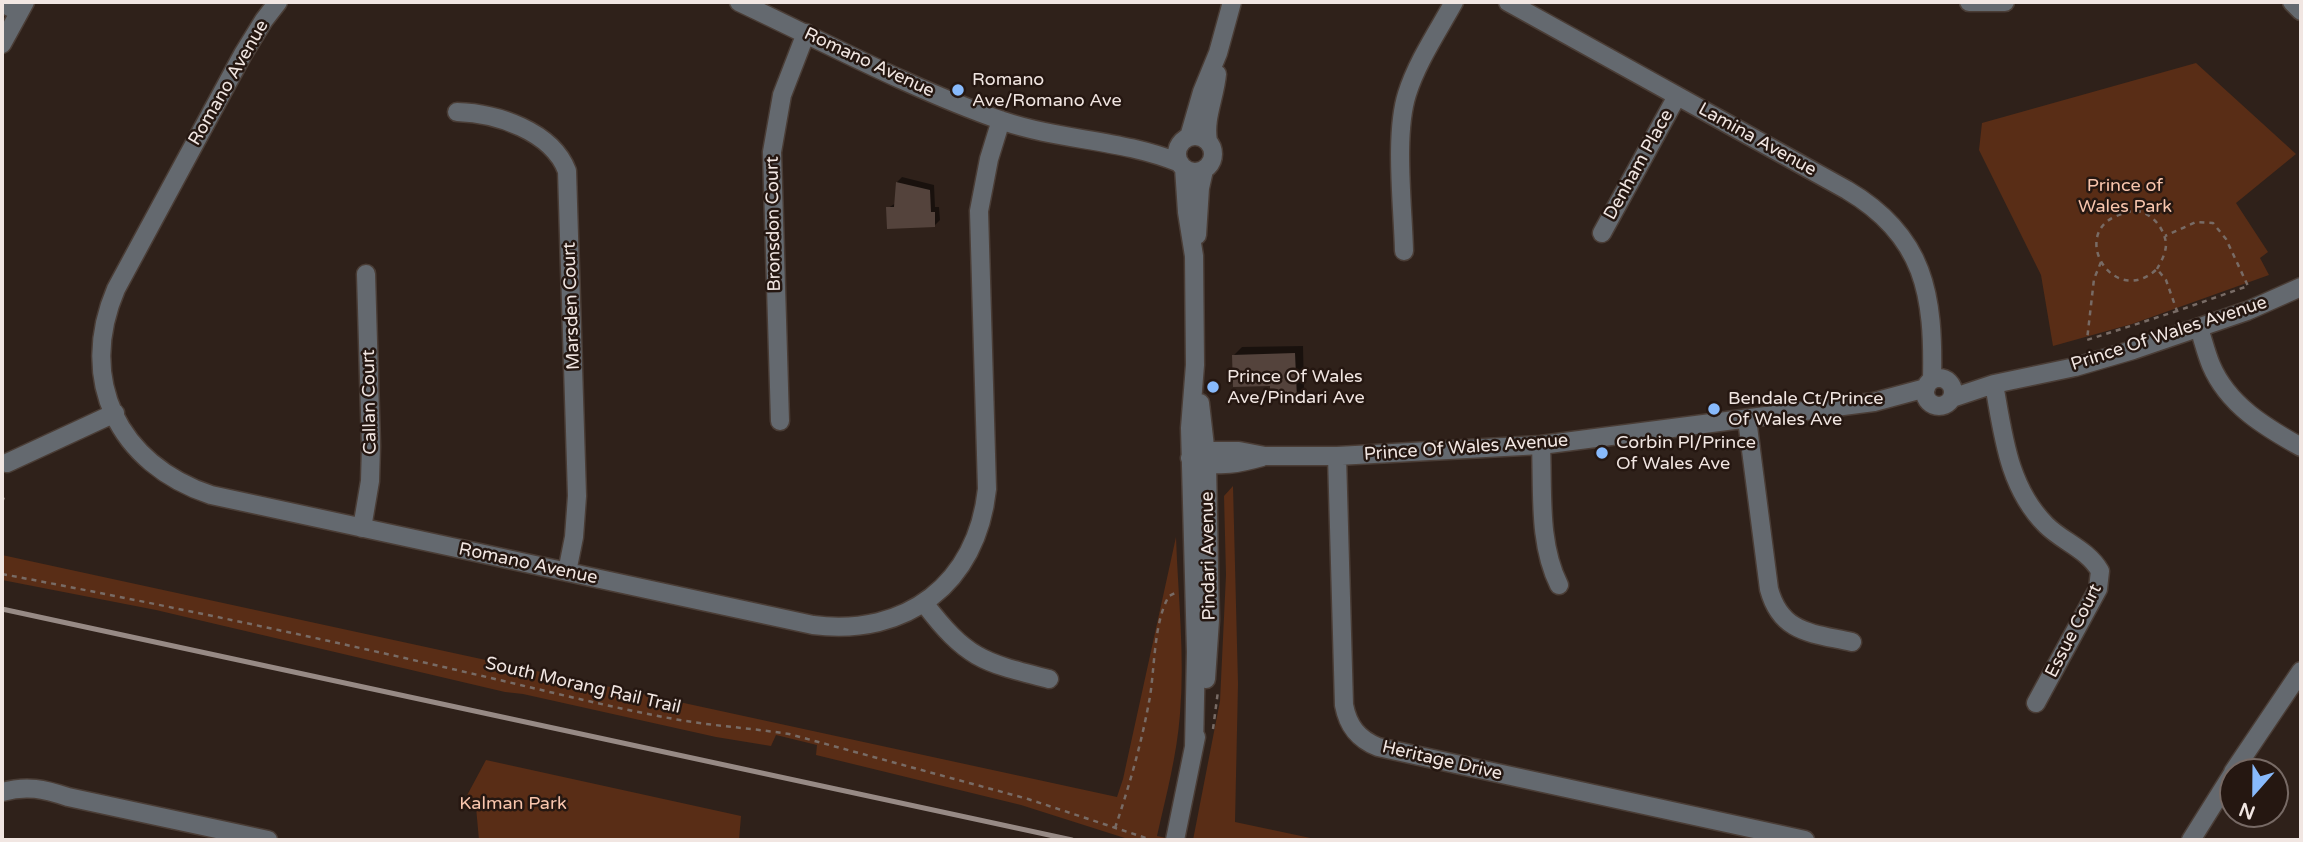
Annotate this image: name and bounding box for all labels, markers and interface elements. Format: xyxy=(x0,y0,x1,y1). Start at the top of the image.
street label: Romano Avenue xyxy=(184,16,274,150)
street label: Romano Avenue xyxy=(800,23,938,103)
place label: Romano Ave/Romano Ave xyxy=(972,69,1122,112)
marker: Romano Ave/Romano Ave xyxy=(950,82,966,98)
street label: Lamina Avenue xyxy=(1694,99,1820,181)
street label: Denham Place xyxy=(1600,106,1678,224)
street label: Bronsdon Court xyxy=(762,156,786,292)
park label: Prince of Wales Park xyxy=(2078,175,2172,218)
street label: Marsden Court xyxy=(559,242,585,370)
street label: Prince Of Wales Avenue xyxy=(2068,292,2270,376)
street label: Callan Court xyxy=(358,349,382,455)
place label: Prince Of Wales Ave/Pindari Ave xyxy=(1227,366,1365,408)
marker: Prince Of Wales Ave/Pindari Ave xyxy=(1205,379,1221,395)
place label: Bendale Ct/Prince Of Wales Ave xyxy=(1728,388,1883,430)
marker: Bendale Ct/Prince Of Wales Ave xyxy=(1706,401,1722,417)
street label: Prince Of Wales Avenue xyxy=(1363,430,1569,466)
place label: Corbin Pl/Prince Of Wales Ave xyxy=(1616,432,1756,474)
marker: Corbin Pl/Prince Of Wales Ave xyxy=(1594,445,1610,461)
street label: Pindari Avenue xyxy=(1197,491,1221,621)
street label: Romano Avenue xyxy=(457,539,599,589)
street label: Essue Court xyxy=(2041,580,2107,682)
street label: South Morang Rail Trail xyxy=(483,653,683,719)
street label: Heritage Drive xyxy=(1380,737,1504,785)
north arrow xyxy=(2219,758,2289,828)
park label: Kalman Park xyxy=(459,793,567,815)
text: N xyxy=(2236,798,2258,824)

